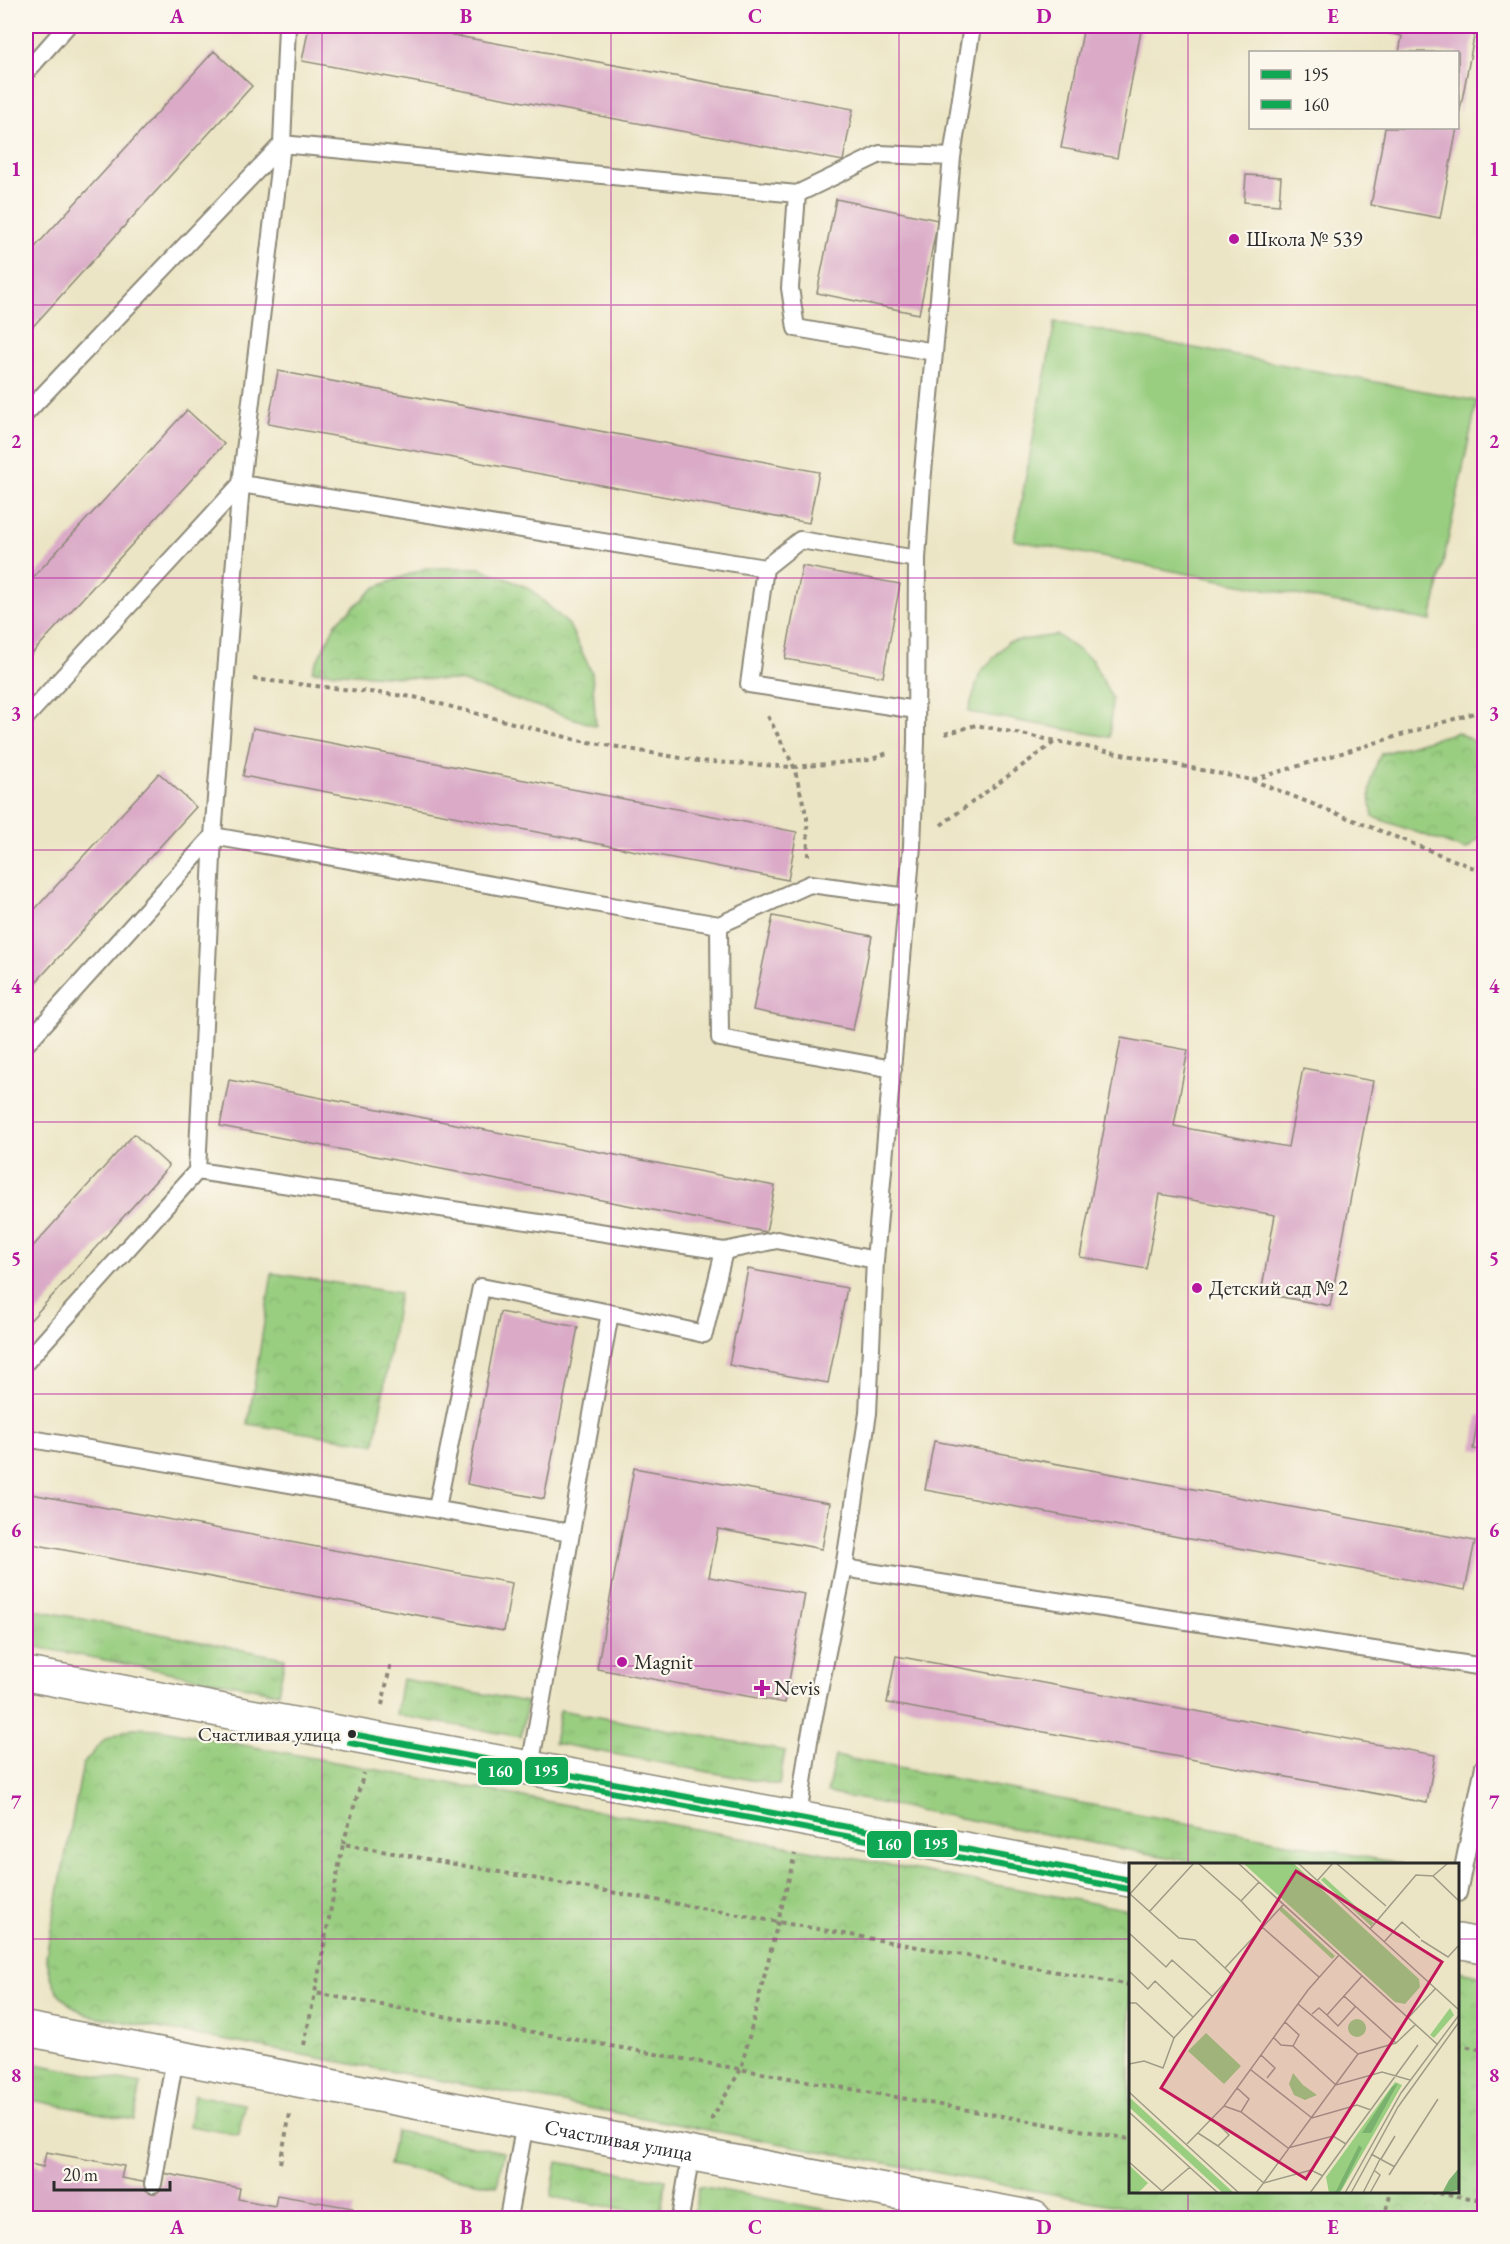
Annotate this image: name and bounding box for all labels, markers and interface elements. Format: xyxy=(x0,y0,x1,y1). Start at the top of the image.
text: A xyxy=(169,3,185,29)
text: B xyxy=(460,3,472,29)
text: C xyxy=(748,3,762,29)
text: D xyxy=(1036,3,1052,29)
text: E xyxy=(1327,3,1339,29)
legend xyxy=(1249,51,1459,129)
text: 195 xyxy=(1303,63,1329,86)
text: 160 xyxy=(1303,93,1329,116)
text: 1 xyxy=(11,156,21,182)
text: 1 xyxy=(1489,156,1499,182)
place label: Школа № 539 xyxy=(1246,225,1363,252)
marker: Школа № 539 xyxy=(1227,232,1241,246)
text: 2 xyxy=(11,428,22,454)
text: 2 xyxy=(1489,428,1500,454)
text: 3 xyxy=(11,700,21,726)
text: 3 xyxy=(1489,700,1499,726)
text: 4 xyxy=(11,973,22,999)
text: 4 xyxy=(1489,973,1500,999)
text: 5 xyxy=(11,1245,21,1271)
text: 5 xyxy=(1489,1245,1499,1271)
place label: Детский сад № 2 xyxy=(1209,1274,1348,1301)
marker: Детский сад № 2 xyxy=(1190,1281,1204,1295)
text: 6 xyxy=(11,1517,22,1543)
text: 6 xyxy=(1489,1517,1500,1543)
place label: Magnit xyxy=(634,1648,693,1675)
marker: Magnit xyxy=(615,1655,629,1669)
place label: Nevis xyxy=(774,1674,820,1701)
marker: Nevis xyxy=(755,1681,769,1695)
place label: Счастливая улица xyxy=(198,1721,341,1747)
marker: Счастливая улица xyxy=(346,1728,358,1740)
line badge: 195 xyxy=(524,1756,569,1785)
line badge: 160 xyxy=(477,1757,523,1786)
text: 195 xyxy=(533,1760,559,1781)
text: 160 xyxy=(487,1761,513,1782)
text: 7 xyxy=(11,1789,22,1815)
text: 7 xyxy=(1489,1789,1500,1815)
line badge: 195 xyxy=(913,1829,958,1858)
line badge: 160 xyxy=(866,1830,912,1859)
text: 195 xyxy=(923,1833,949,1854)
text: 160 xyxy=(876,1834,902,1855)
inset map xyxy=(1129,1863,1459,2193)
text: 8 xyxy=(11,2062,21,2088)
text: 8 xyxy=(1489,2062,1499,2088)
street label: Счастливая улица xyxy=(542,2112,696,2167)
scale bar xyxy=(54,2154,170,2192)
text: 20 m xyxy=(63,2163,98,2186)
text: A xyxy=(169,2214,185,2240)
text: B xyxy=(460,2214,472,2240)
text: C xyxy=(748,2214,762,2240)
text: D xyxy=(1036,2214,1052,2240)
text: E xyxy=(1327,2214,1339,2240)

